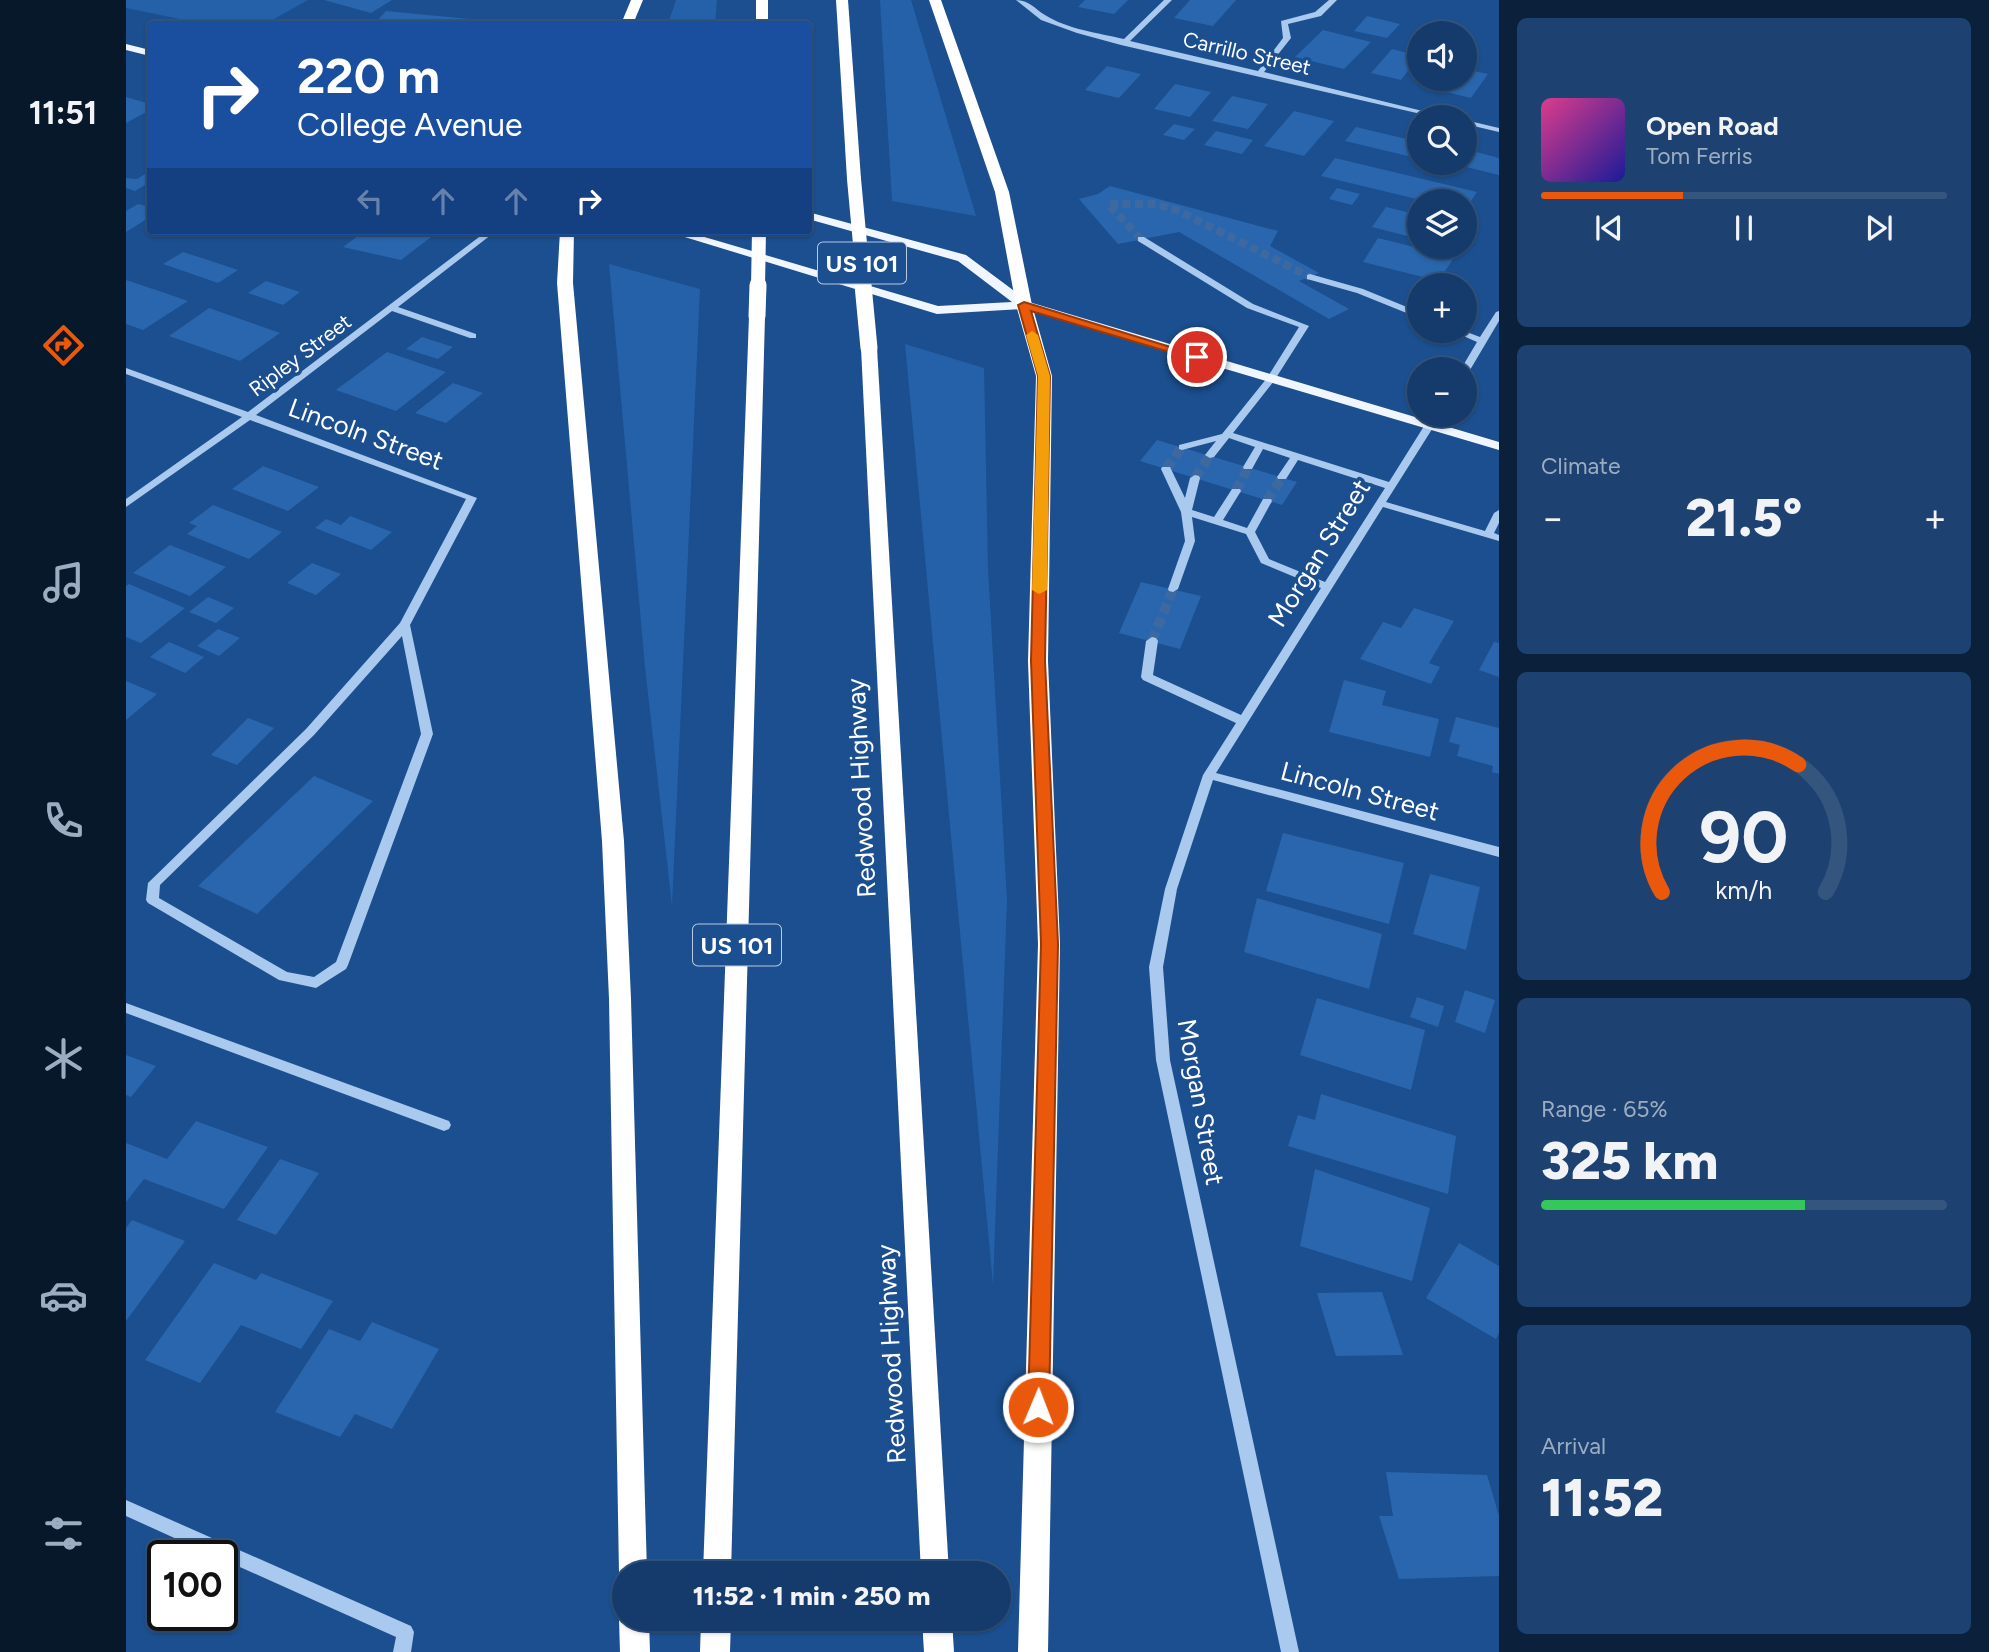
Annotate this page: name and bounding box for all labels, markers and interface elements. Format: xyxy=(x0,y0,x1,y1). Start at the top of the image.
map controls xyxy=(1407,21,1477,427)
button: sound xyxy=(1407,21,1477,91)
street label: Carrillo Street xyxy=(1181,26,1313,80)
text: 220 m xyxy=(297,46,440,105)
icon: right xyxy=(182,49,273,140)
text: 11:51 xyxy=(29,94,97,132)
button: search xyxy=(1407,105,1477,175)
text: College Avenue xyxy=(297,106,523,144)
text: Open Road xyxy=(1646,110,1779,142)
text: Tom Ferris xyxy=(1646,142,1752,170)
icon: left xyxy=(351,182,389,220)
icon: ahead xyxy=(424,182,462,220)
icon: ahead xyxy=(497,182,535,220)
icon: right xyxy=(570,182,608,220)
button: layers xyxy=(1407,189,1477,259)
icon: previous xyxy=(1590,209,1628,247)
icon: pause xyxy=(1725,209,1763,247)
icon: next xyxy=(1860,209,1898,247)
road number: US 101 xyxy=(818,242,906,284)
button: + xyxy=(1407,273,1477,343)
street label: Ripley Street xyxy=(244,308,356,401)
icon: directions xyxy=(39,321,88,370)
pin xyxy=(1167,327,1227,387)
icon: arrive xyxy=(1178,338,1216,376)
button: − xyxy=(1407,357,1477,427)
street label: Lincoln Street xyxy=(284,391,448,477)
text: Climate xyxy=(1541,452,1620,480)
street label: Morgan Street xyxy=(1261,473,1377,633)
text: 21.5° xyxy=(1686,487,1802,549)
text: − xyxy=(1541,495,1565,541)
text: + xyxy=(1923,495,1947,541)
icon: music xyxy=(39,558,88,607)
street label: Redwood Highway xyxy=(839,677,883,898)
street label: Lincoln Street xyxy=(1277,754,1443,828)
text: 90 xyxy=(1699,793,1789,880)
icon: phone xyxy=(39,796,88,845)
text: km/h xyxy=(1715,875,1773,905)
road number: US 101 xyxy=(693,925,781,965)
street label: Morgan Street xyxy=(1171,1016,1231,1188)
icon: climate xyxy=(39,1034,88,1083)
text: Range · 65% xyxy=(1541,1095,1668,1123)
text: 325 km xyxy=(1541,1130,1718,1192)
street label: Redwood Highway xyxy=(869,1243,913,1464)
icon: car xyxy=(39,1271,88,1320)
position arrow xyxy=(1001,1370,1075,1444)
text: Arrival xyxy=(1541,1432,1606,1460)
text: 11:52 xyxy=(1541,1467,1663,1529)
icon: filters xyxy=(39,1509,88,1558)
speed limit sign: 100 xyxy=(147,1540,238,1631)
text: 11:52 · 1 min · 250 m xyxy=(693,1580,930,1612)

